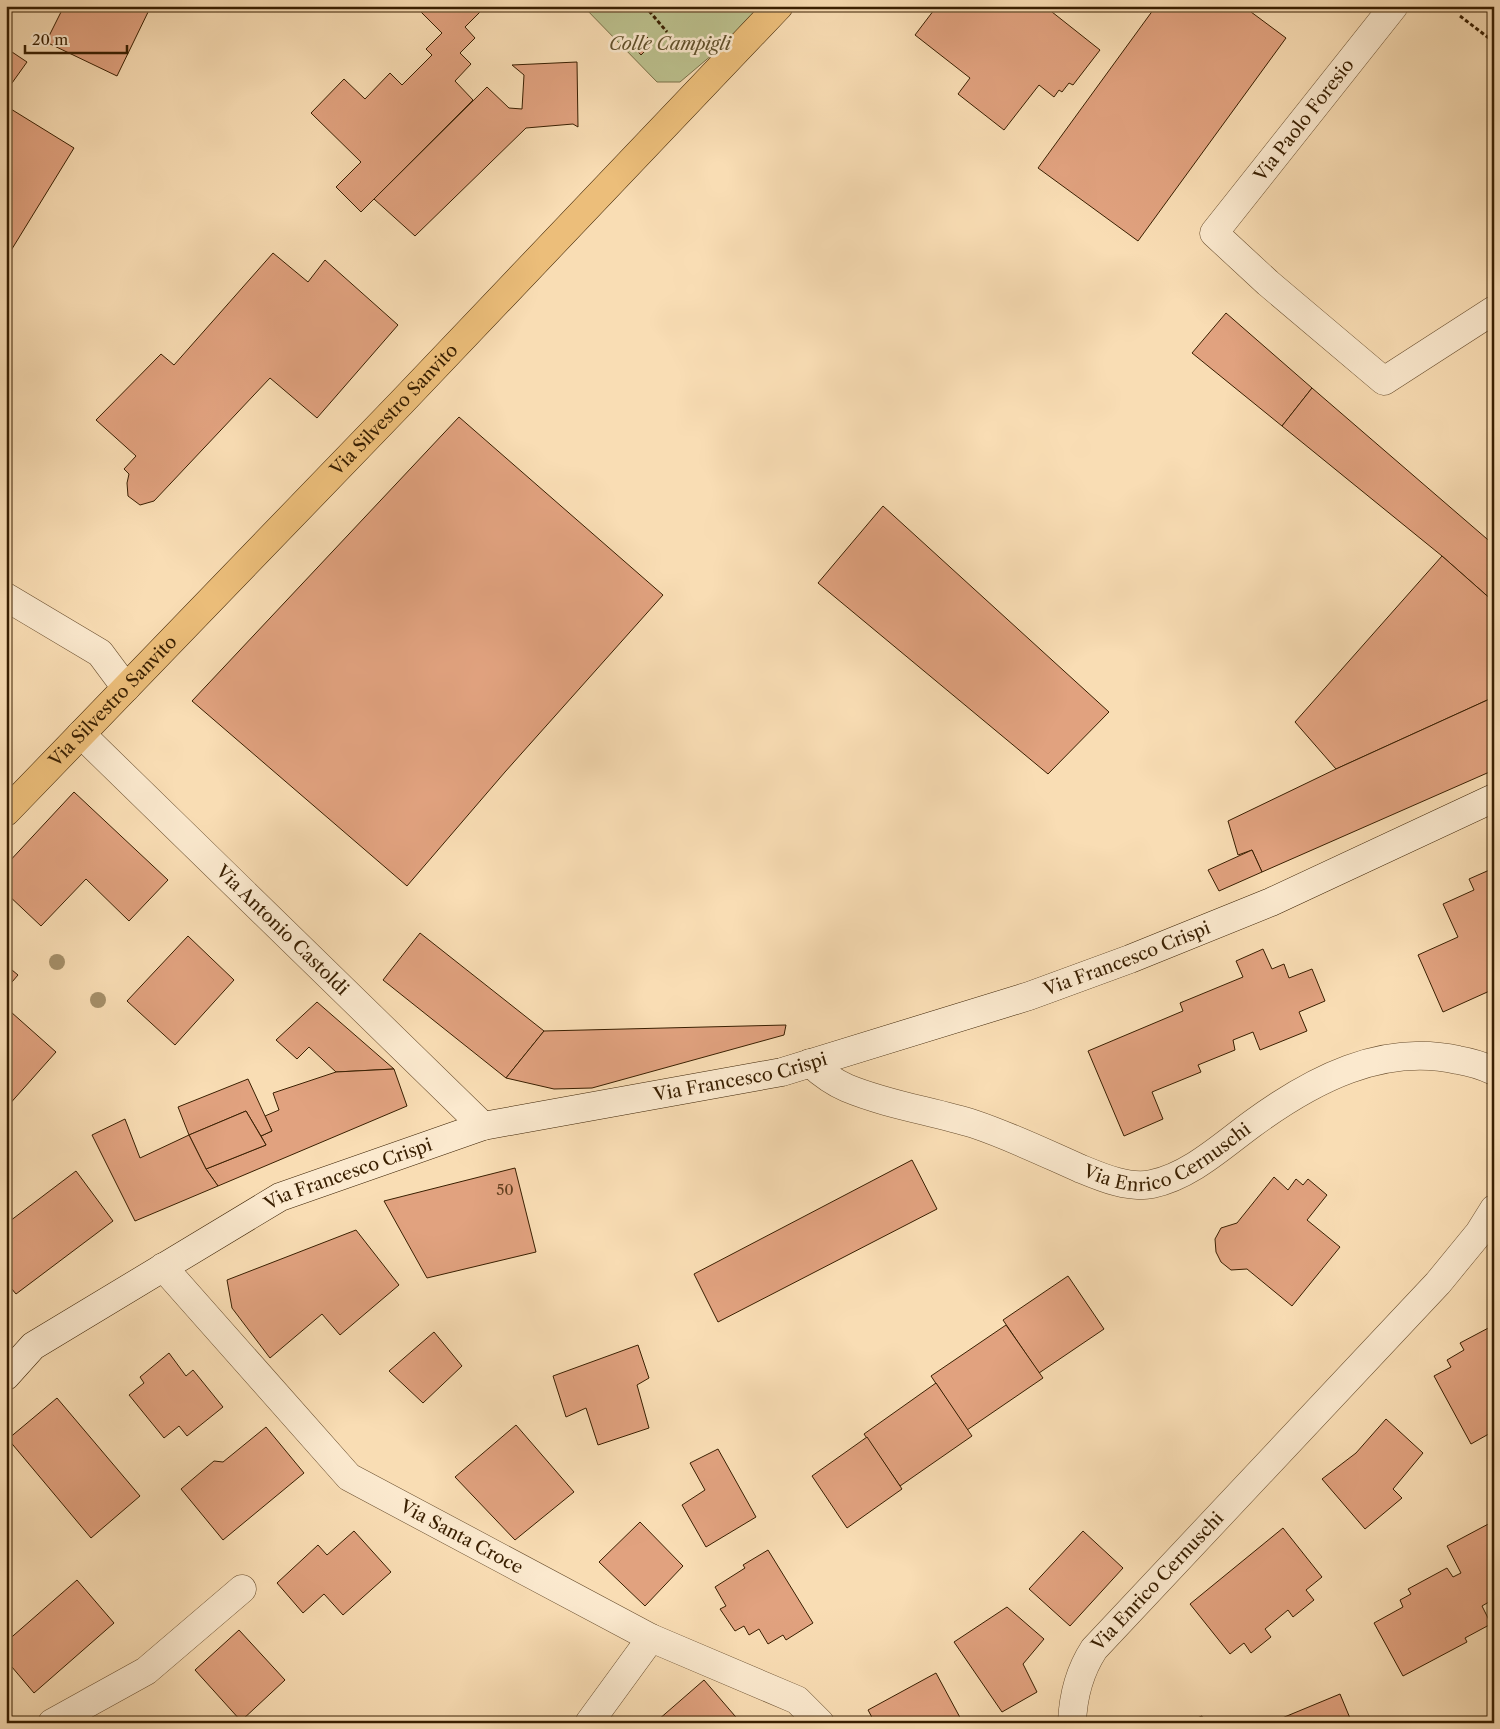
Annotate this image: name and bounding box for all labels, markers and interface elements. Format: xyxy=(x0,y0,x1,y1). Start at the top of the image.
scale bar xyxy=(25,22,128,54)
text: 20 m xyxy=(32,30,68,49)
park label: Colle Campigli xyxy=(609,33,732,55)
street label: Via Paolo Foresio xyxy=(1249,54,1359,187)
street label: Via Silvestro Sanvito xyxy=(325,339,462,481)
street label: Via Silvestro Sanvito xyxy=(44,631,181,772)
street label: Via Antonio Castoldi xyxy=(210,860,354,1000)
street label: Via Francesco Crispi xyxy=(1040,917,1214,1001)
street label: Via Francesco Crispi xyxy=(651,1048,830,1106)
street label: Via Enrico Cernuschi xyxy=(1079,1118,1255,1196)
street label: Via Francesco Crispi xyxy=(260,1133,436,1215)
house number: 50 xyxy=(496,1180,514,1199)
street label: Via Santa Croce xyxy=(395,1495,527,1579)
street label: Via Enrico Cernuschi xyxy=(1086,1507,1228,1656)

